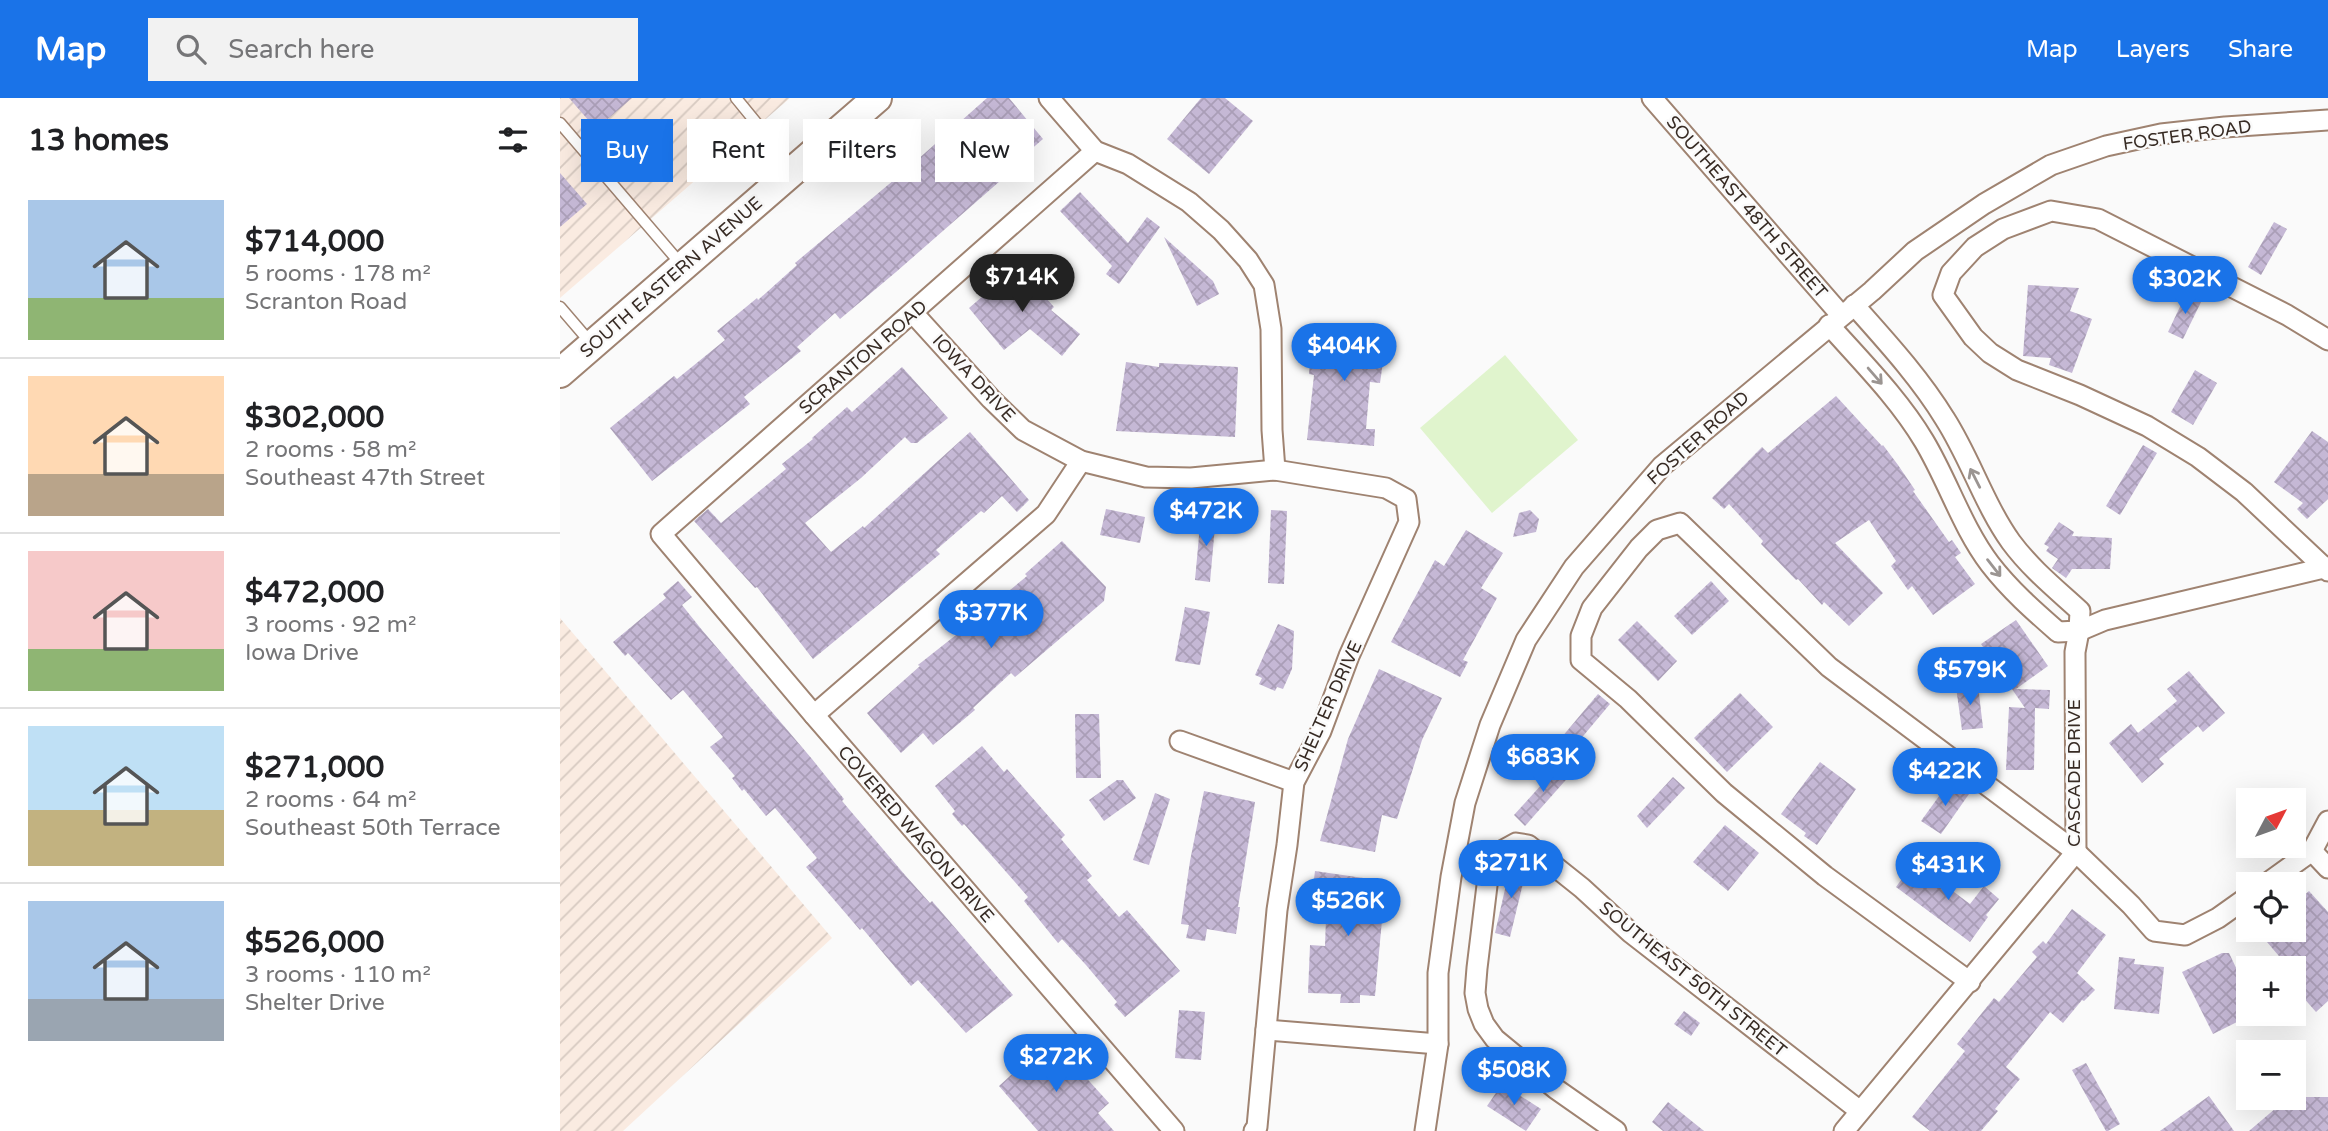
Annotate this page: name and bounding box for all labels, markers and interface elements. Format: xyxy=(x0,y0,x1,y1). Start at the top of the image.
search box xyxy=(148,18,638,81)
text: Map xyxy=(35,30,106,69)
icon: search xyxy=(172,30,210,68)
text: Search here xyxy=(228,34,374,65)
text: Map xyxy=(2026,35,2078,64)
text: Layers xyxy=(2116,35,2190,64)
text: Share xyxy=(2228,35,2293,64)
street label: SOUTHEAST 48TH STREET xyxy=(1662,111,1832,303)
street label: FOSTER ROAD xyxy=(2121,115,2253,155)
chip: Buy xyxy=(581,119,673,182)
chip: Rent xyxy=(687,119,789,182)
chip: Filters xyxy=(803,119,921,182)
chip: New xyxy=(935,119,1034,182)
icon: filters xyxy=(494,121,532,159)
text: 13 homes xyxy=(28,122,169,159)
street label: SOUTH EASTERN AVENUE xyxy=(575,192,767,362)
text: $714,000 xyxy=(245,223,384,260)
icon: home xyxy=(84,228,168,312)
pin: $714K xyxy=(973,254,1071,314)
pin: $302K xyxy=(2136,256,2234,316)
text: 5 rooms · 178 m² xyxy=(245,260,431,288)
text: $714K xyxy=(986,263,1058,291)
text: $302K xyxy=(2149,265,2221,293)
text: Scranton Road xyxy=(245,288,407,316)
street label: SCRANTON ROAD xyxy=(794,295,932,419)
pin: $404K xyxy=(1295,324,1393,383)
street label: IOWA DRIVE xyxy=(928,330,1020,426)
text: $404K xyxy=(1308,332,1380,360)
one-way arrow xyxy=(1867,367,1883,385)
street label: FOSTER ROAD xyxy=(1642,386,1754,490)
text: $302,000 xyxy=(245,399,384,436)
icon: home xyxy=(84,404,168,488)
text: 2 rooms · 58 m² xyxy=(245,436,416,464)
text: Southeast 47th Street xyxy=(245,464,485,492)
one-way arrow xyxy=(1968,468,1982,489)
pin: $472K xyxy=(1157,489,1255,548)
text: $472K xyxy=(1170,497,1242,525)
one-way arrow xyxy=(1987,559,2002,577)
text: $472,000 xyxy=(245,574,384,611)
icon: home xyxy=(84,579,168,663)
pin: $377K xyxy=(942,590,1040,650)
text: $377K xyxy=(955,599,1027,627)
text: 3 rooms · 92 m² xyxy=(245,611,416,639)
street label: SHELTER DRIVE xyxy=(1289,637,1367,775)
text: Iowa Drive xyxy=(245,639,359,667)
pin: $579K xyxy=(1921,648,2019,707)
text: $579K xyxy=(1934,656,2006,684)
street label: CASCADE DRIVE xyxy=(2063,699,2085,847)
pin: $683K xyxy=(1494,734,1592,794)
street label: COVERED WAGON DRIVE xyxy=(833,741,999,927)
text: $683K xyxy=(1507,743,1579,771)
pin: $422K xyxy=(1896,748,1994,808)
text: $271,000 xyxy=(245,749,384,786)
icon: home xyxy=(84,754,168,838)
text: $422K xyxy=(1909,757,1981,785)
text: 2 rooms · 64 m² xyxy=(245,786,416,814)
north arrow xyxy=(2236,788,2306,858)
map controls xyxy=(2236,788,2306,1110)
text: Southeast 50th Terrace xyxy=(245,814,501,842)
pin: $271K xyxy=(1462,840,1560,900)
pin: $431K xyxy=(1899,842,1997,902)
text: $271K xyxy=(1475,849,1547,877)
text: $431K xyxy=(1912,851,1984,879)
button: locate xyxy=(2236,872,2306,942)
pin: $526K xyxy=(1299,878,1397,938)
text: $526K xyxy=(1312,887,1384,915)
street label: SOUTHEAST 50TH STREET xyxy=(1595,897,1791,1061)
text: $526,000 xyxy=(245,924,384,961)
icon: home xyxy=(84,929,168,1013)
button: + xyxy=(2236,956,2306,1026)
text: 3 rooms · 110 m² xyxy=(245,961,431,989)
text: Shelter Drive xyxy=(245,989,385,1017)
pin: $272K xyxy=(1007,1034,1105,1094)
button: − xyxy=(2236,1040,2306,1110)
text: $272K xyxy=(1020,1043,1092,1071)
pin: $508K xyxy=(1465,1048,1563,1107)
text: $508K xyxy=(1478,1056,1550,1084)

